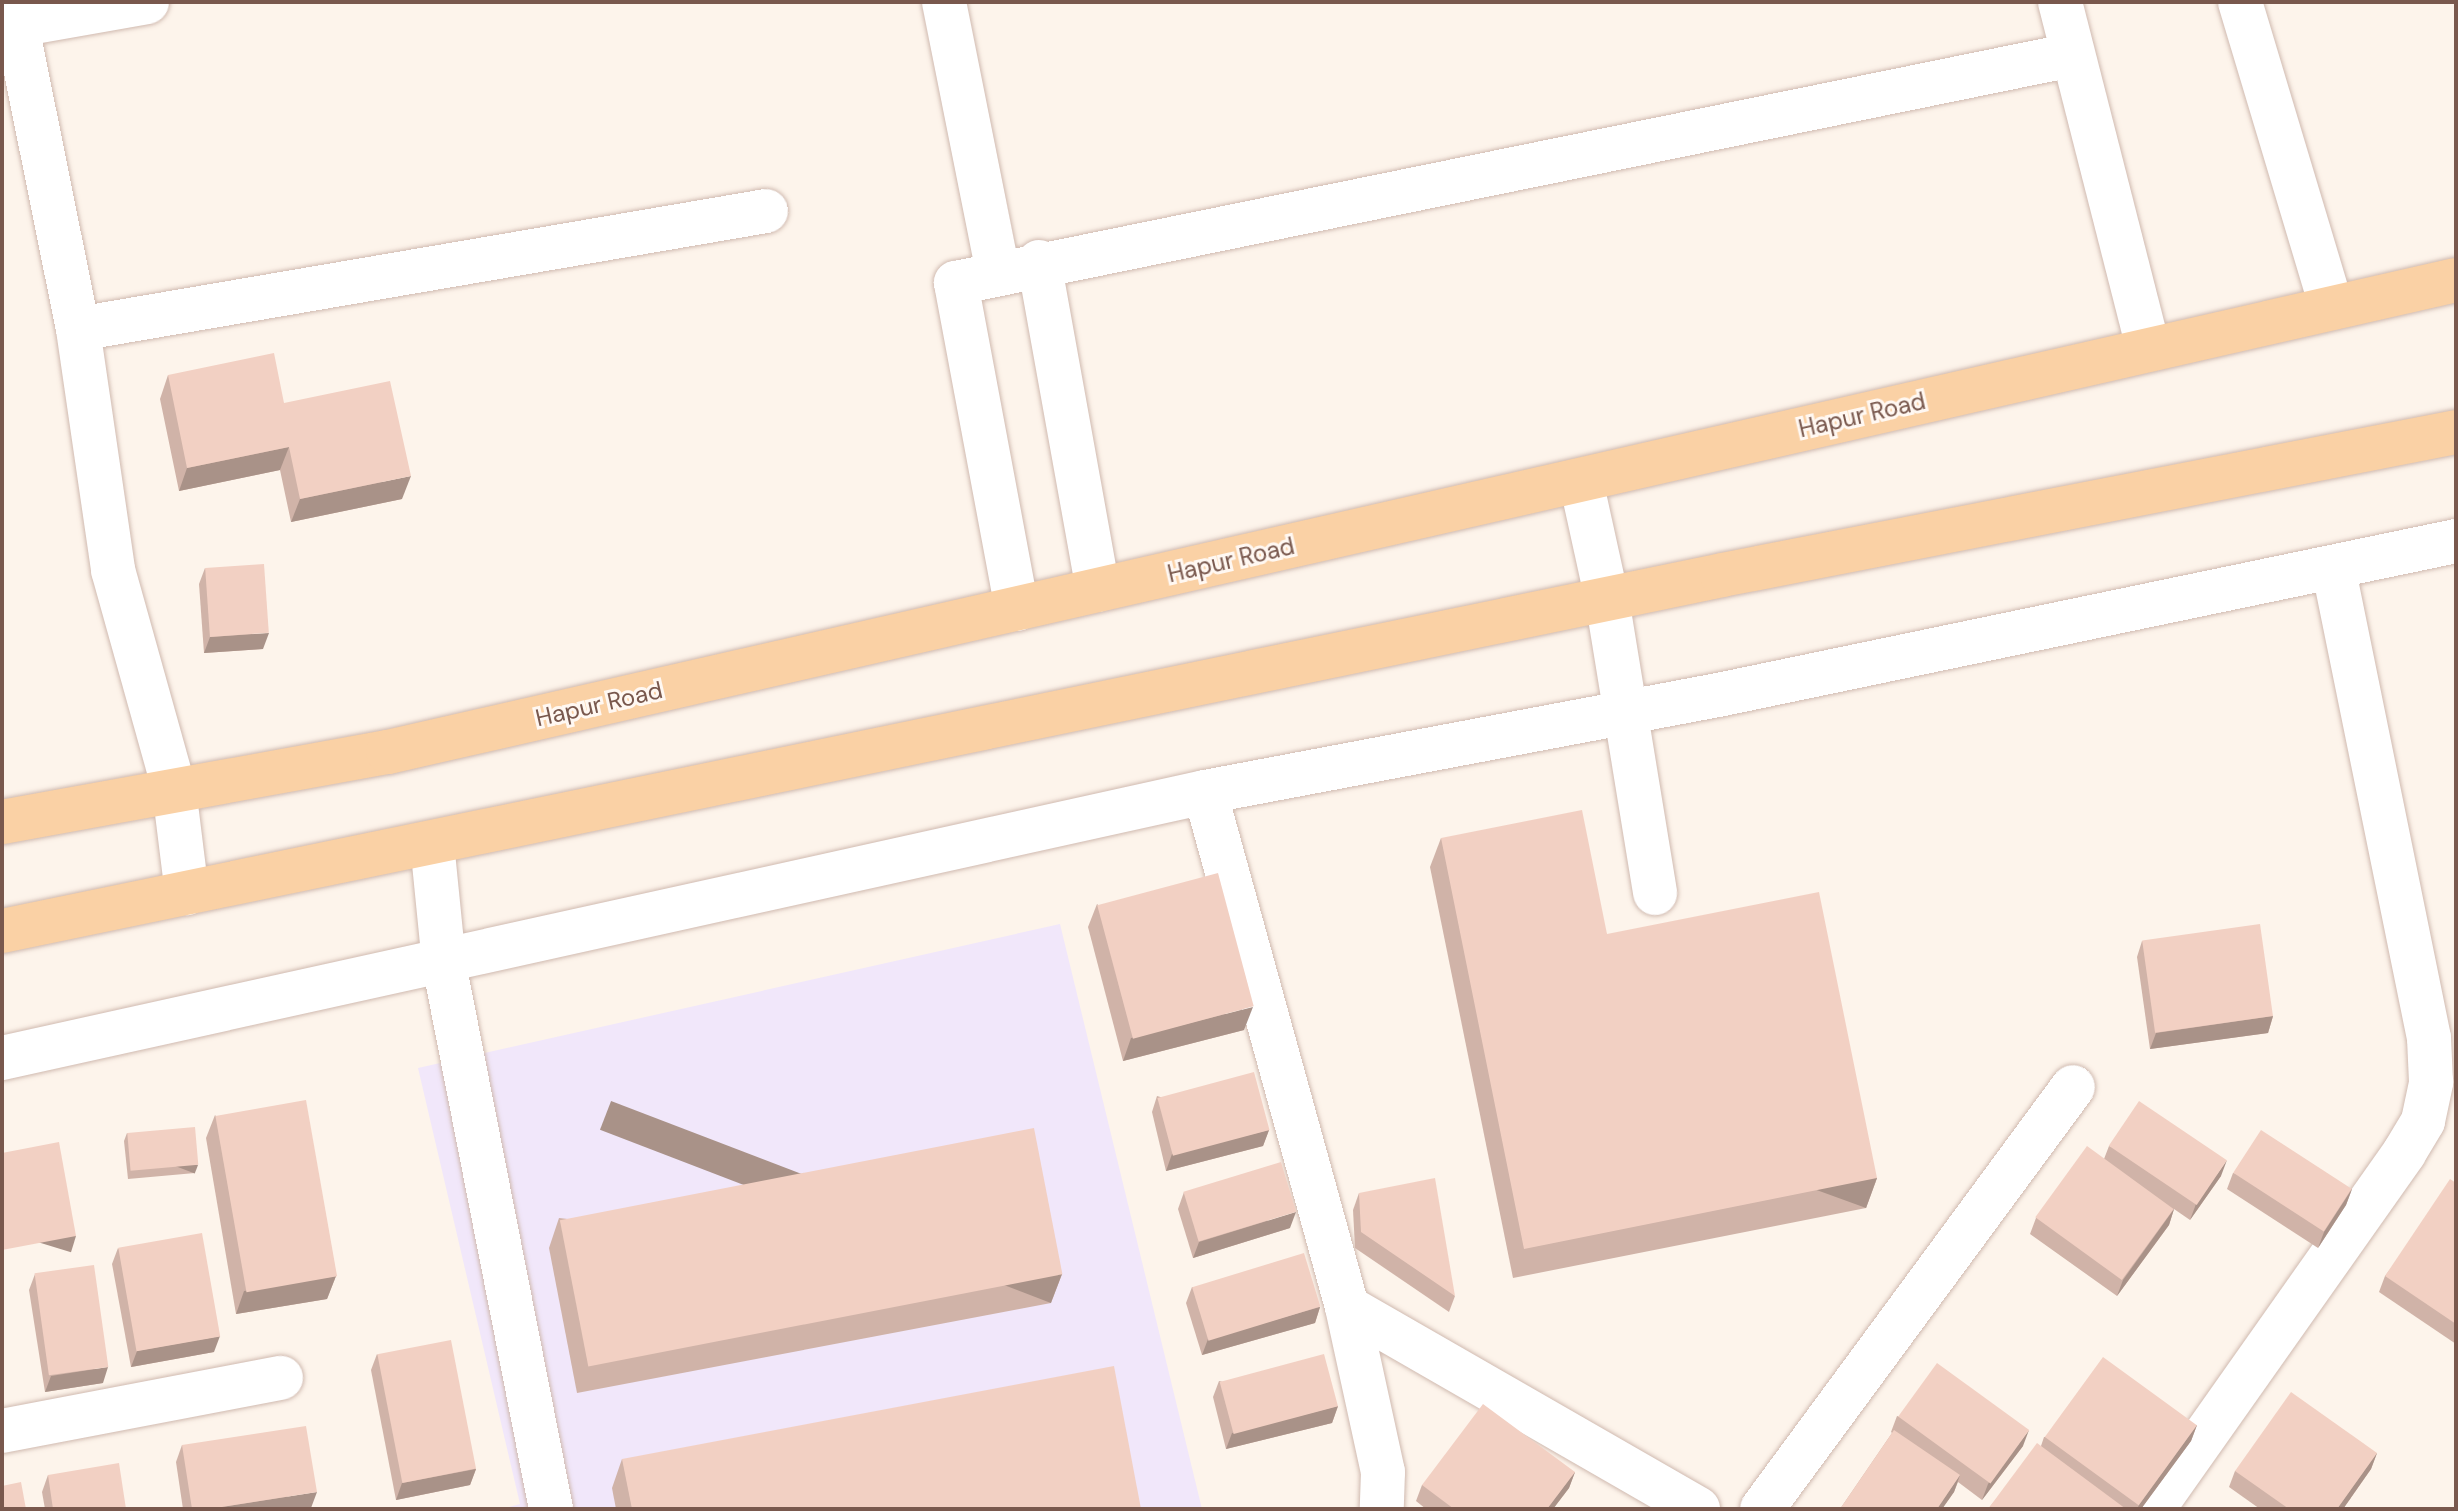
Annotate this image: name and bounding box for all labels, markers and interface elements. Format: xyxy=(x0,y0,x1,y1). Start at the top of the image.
street label: Hapur Road xyxy=(1796,386,1928,444)
street label: Hapur Road xyxy=(1165,531,1297,589)
street label: Hapur Road xyxy=(533,675,665,733)

